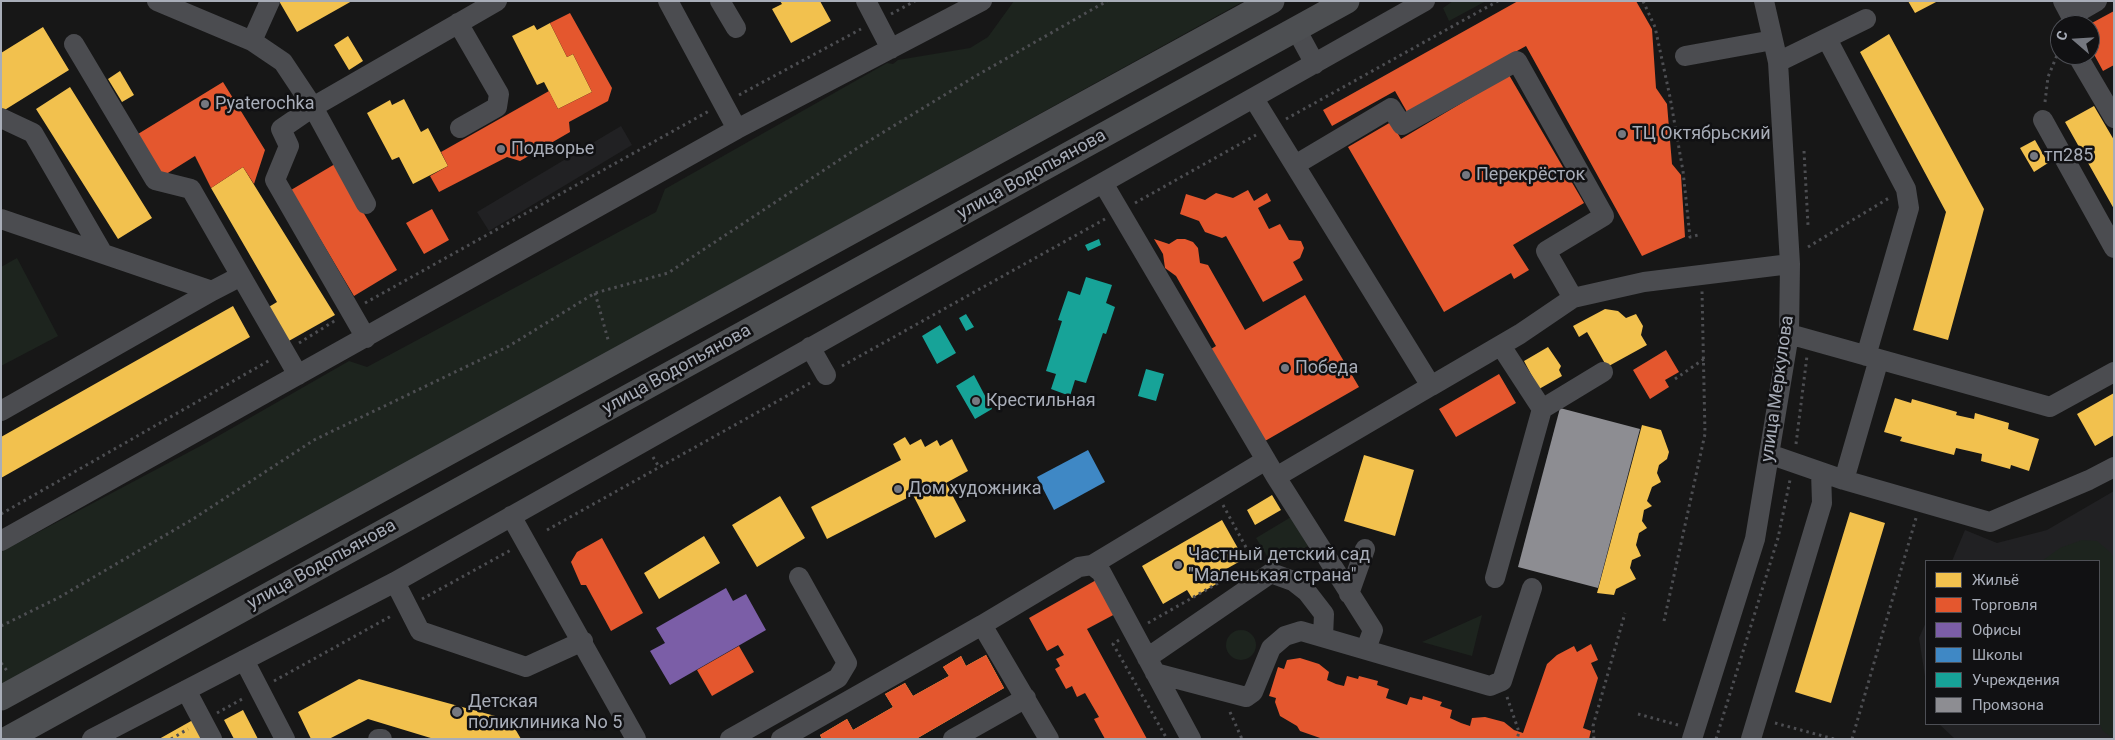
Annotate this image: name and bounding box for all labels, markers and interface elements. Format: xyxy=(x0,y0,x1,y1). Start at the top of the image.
north arrow xyxy=(2050,15,2100,65)
text: С xyxy=(2053,29,2071,42)
place label: Pyaterochka xyxy=(215,93,315,115)
marker: Pyaterochka xyxy=(199,98,211,110)
place label: ТЦ Октябрьский xyxy=(1632,123,1771,145)
street label: улица Водопьянова xyxy=(954,125,1110,225)
marker: ТЦ Октябрьский xyxy=(1616,128,1628,140)
place label: Подворье xyxy=(511,138,594,160)
marker: Подворье xyxy=(495,143,507,155)
place label: тп285 xyxy=(2044,145,2093,167)
marker: тп285 xyxy=(2028,150,2040,162)
place label: Перекрёсток xyxy=(1476,164,1585,186)
marker: Перекрёсток xyxy=(1460,169,1472,181)
street label: улица Меркулова xyxy=(1757,314,1799,464)
street label: улица Водопьянова xyxy=(599,320,755,420)
place label: Победа xyxy=(1295,357,1358,379)
marker: Победа xyxy=(1279,362,1291,374)
place label: Крестильная xyxy=(986,390,1096,412)
marker: Крестильная xyxy=(970,395,982,407)
place label: Дом художника xyxy=(908,478,1042,500)
marker: Дом художника xyxy=(892,483,904,495)
street label: улица Водопьянова xyxy=(244,515,400,615)
place label: Частный детский сад "Маленькая страна" xyxy=(1188,544,1370,586)
marker: Частный детский сад "Маленькая страна" xyxy=(1172,559,1184,571)
legend xyxy=(1925,560,2100,725)
text: Жильё xyxy=(1972,571,2019,589)
text: Торговля xyxy=(1972,596,2037,614)
text: Офисы xyxy=(1972,621,2021,639)
text: Школы xyxy=(1972,646,2023,664)
text: Учреждения xyxy=(1972,671,2060,689)
place label: Детская поликлиника No 5 xyxy=(468,691,622,734)
text: Промзона xyxy=(1972,696,2044,714)
marker: Детская поликлиника No 5 xyxy=(450,705,464,719)

